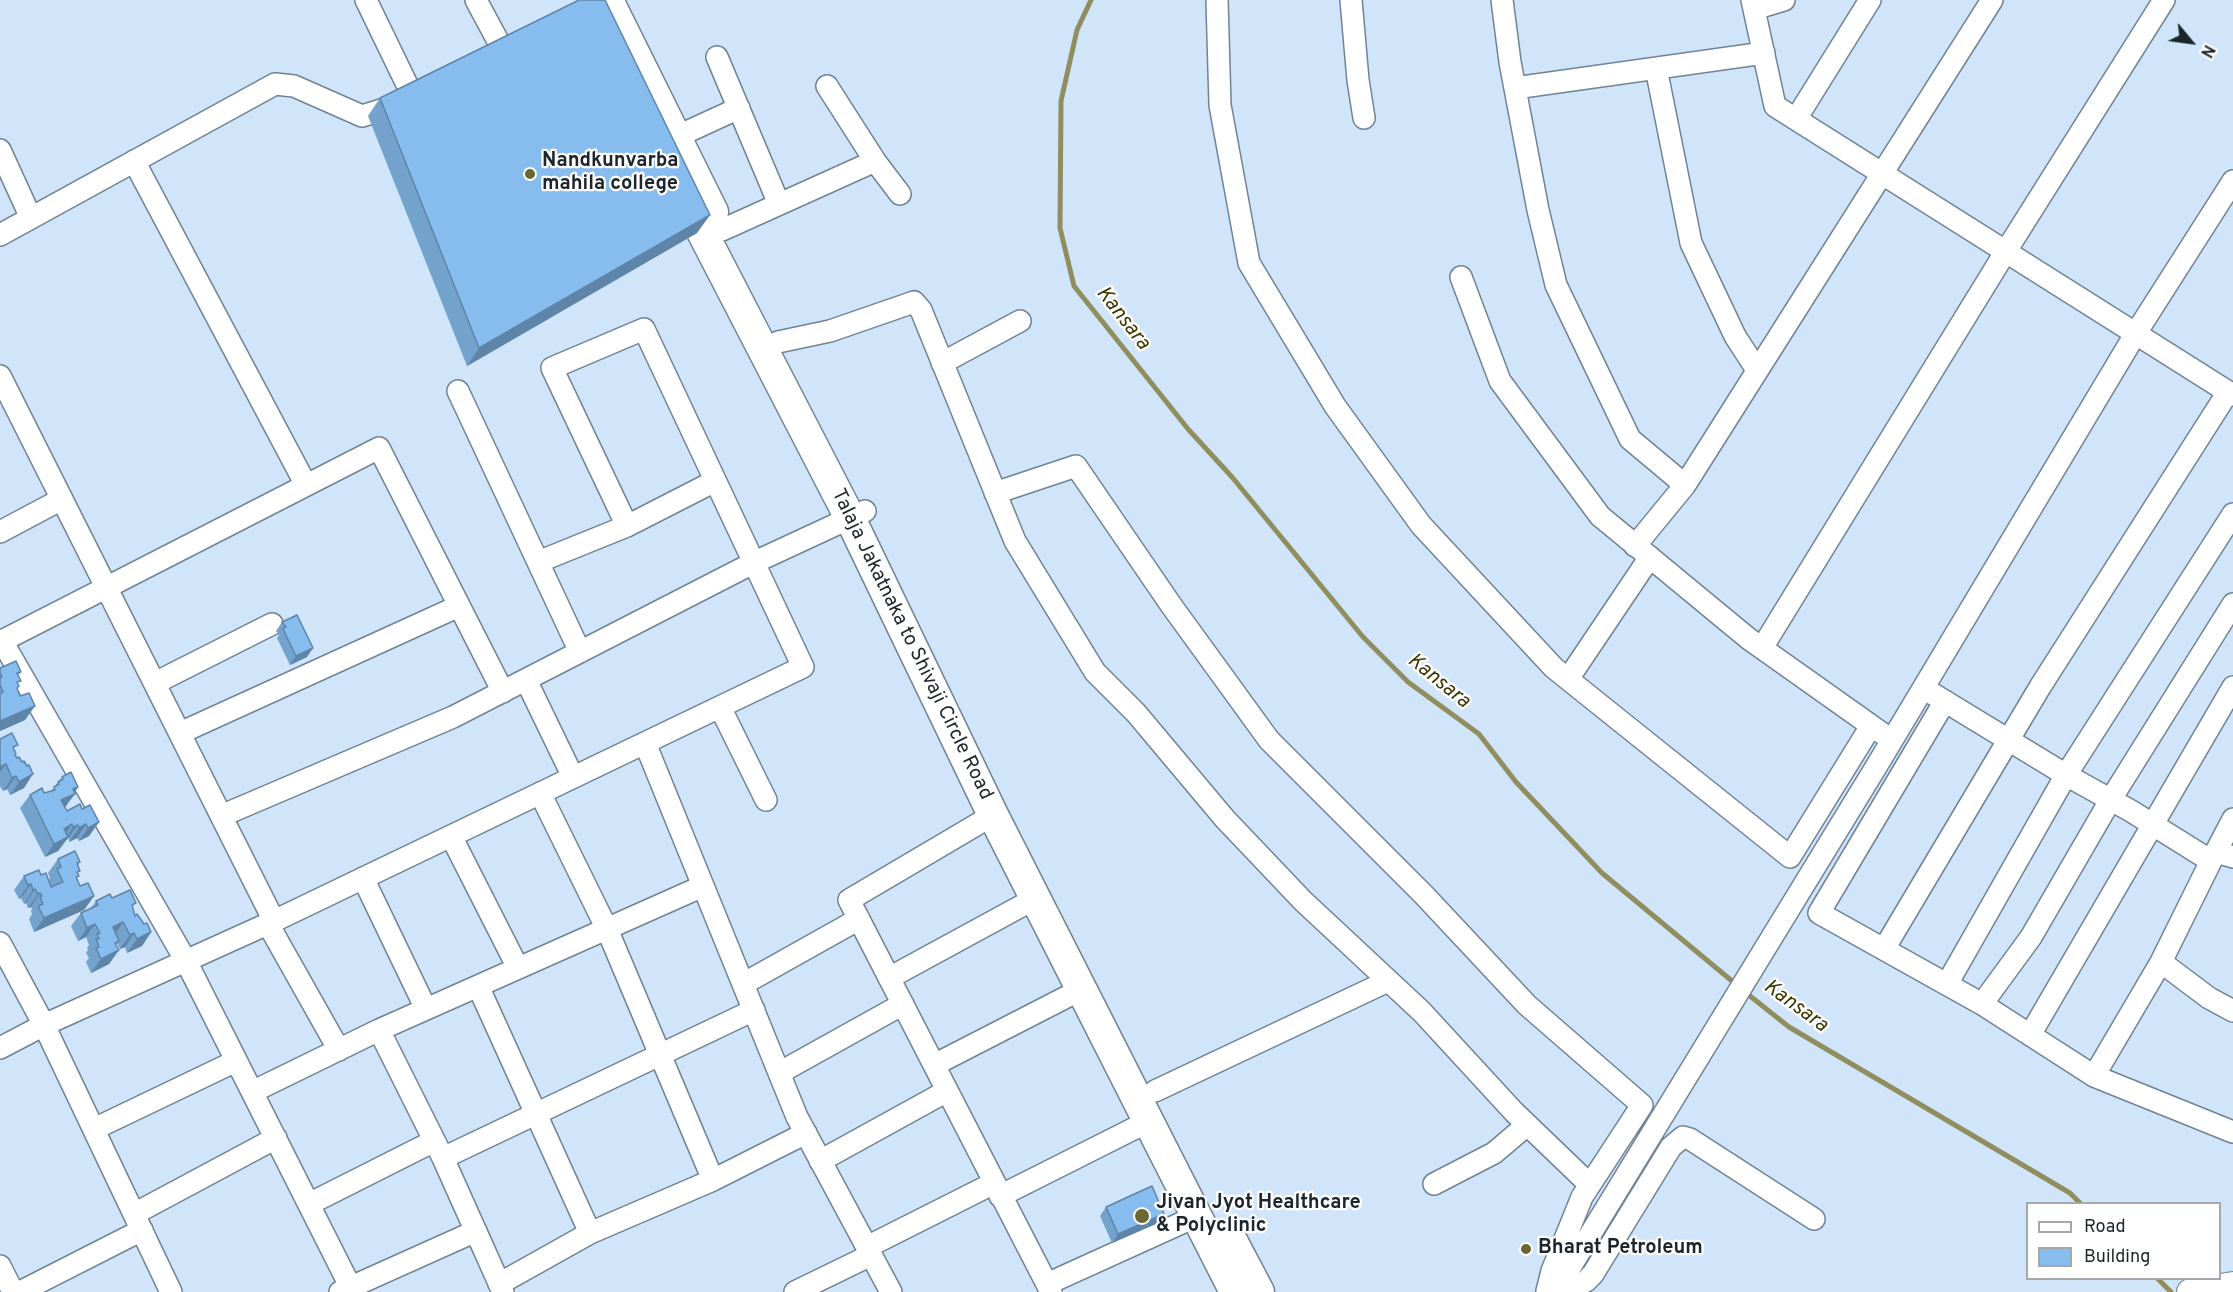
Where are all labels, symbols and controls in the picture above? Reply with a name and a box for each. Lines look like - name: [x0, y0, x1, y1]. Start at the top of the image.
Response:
- north arrow: [2161, 12, 2221, 72]
- text: N: [2195, 41, 2218, 61]
- place label: Nandkunvarba mahila college: [542, 150, 678, 197]
- marker: Nandkunvarba mahila college: [523, 167, 537, 181]
- water label: Kansara: [1089, 282, 1155, 356]
- street label: Talaja Jakatnaka to Shivaji Circle Road: [825, 486, 997, 804]
- water label: Kansara: [1401, 649, 1475, 715]
- water label: Kansara: [1758, 975, 1832, 1039]
- place label: Jivan Jyot Healthcare & Polyclinic: [1156, 1192, 1361, 1239]
- legend: [2026, 1202, 2221, 1280]
- marker: Jivan Jyot Healthcare & Polyclinic: [1133, 1207, 1151, 1225]
- text: Road: [2084, 1216, 2126, 1239]
- place label: Bharat Petroleum: [1538, 1237, 1703, 1261]
- marker: Bharat Petroleum: [1519, 1242, 1533, 1256]
- text: Building: [2084, 1246, 2150, 1269]

